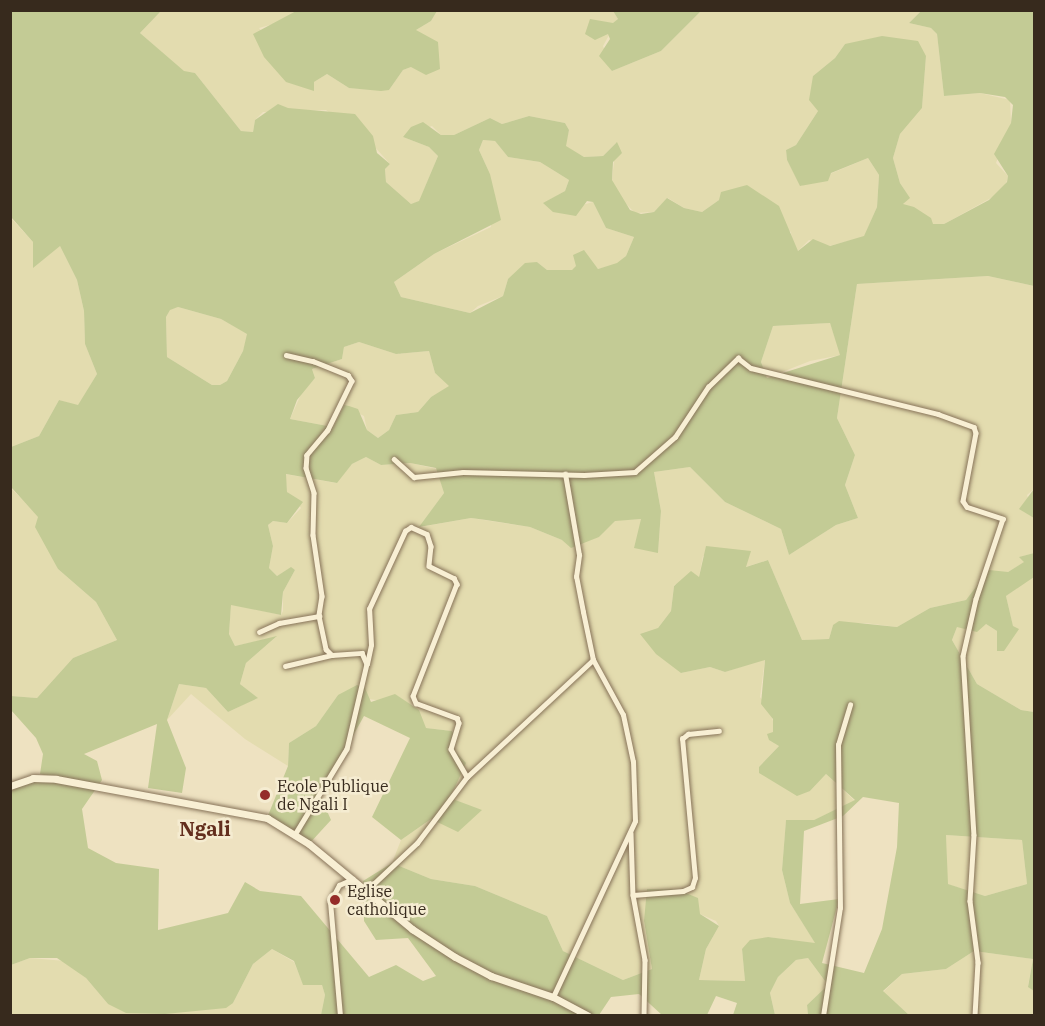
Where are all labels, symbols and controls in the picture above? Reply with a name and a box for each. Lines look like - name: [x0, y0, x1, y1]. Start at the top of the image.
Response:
- place label: Ecole Publique de Ngali I: [277, 776, 389, 814]
- marker: Ecole Publique de Ngali I: [258, 788, 272, 802]
- district label: Ngali: [179, 816, 231, 840]
- place label: Eglise catholique: [347, 881, 426, 919]
- marker: Eglise catholique: [328, 893, 342, 907]

